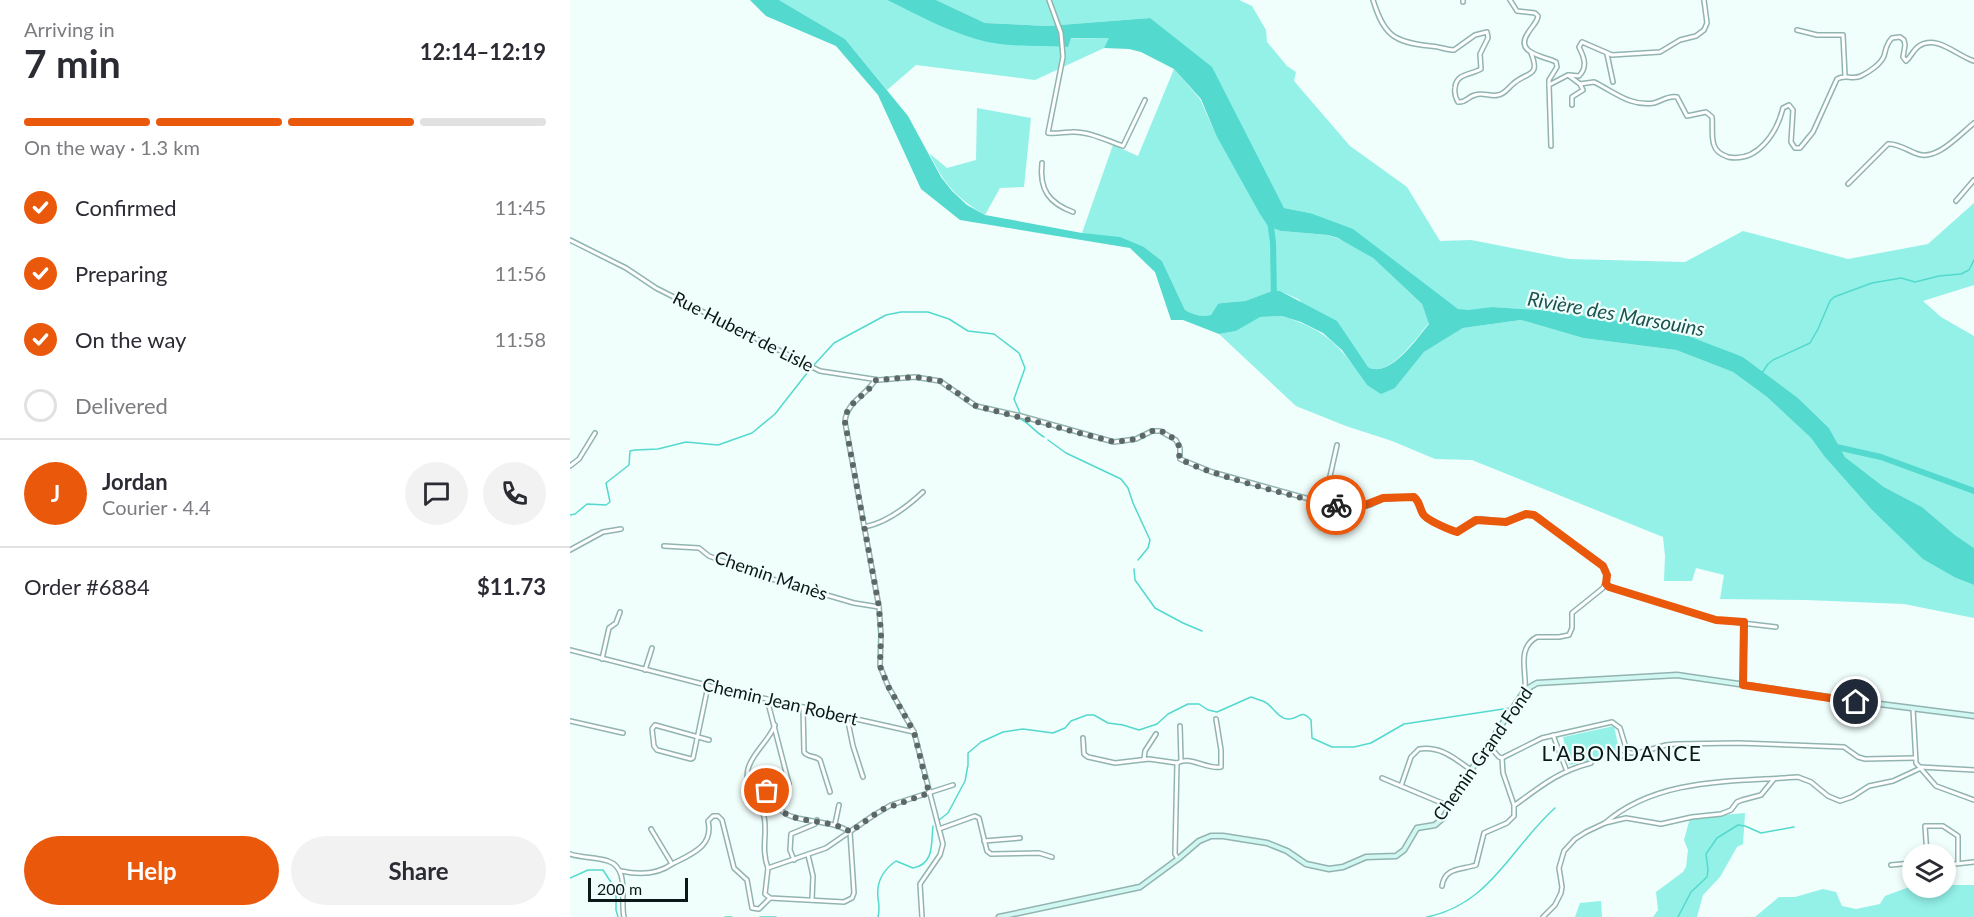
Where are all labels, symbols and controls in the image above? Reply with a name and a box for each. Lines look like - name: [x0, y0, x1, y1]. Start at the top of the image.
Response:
- text: Arriving in: [24, 17, 115, 41]
- text: 12:14–12:19: [420, 38, 546, 65]
- text: 7 min: [24, 40, 121, 86]
- text: On the way · 1.3 km: [24, 135, 200, 159]
- icon: check: [24, 191, 57, 224]
- text: Confirmed: [75, 194, 177, 221]
- text: 11:45: [495, 195, 546, 219]
- icon: check: [24, 257, 57, 290]
- text: Preparing: [75, 260, 167, 287]
- text: 11:56: [495, 261, 546, 285]
- street label: Rue Hubert de Lisle: [669, 286, 818, 376]
- water label: Rivière des Marsouins: [1526, 286, 1707, 340]
- icon: check: [24, 323, 57, 356]
- text: On the way: [75, 326, 186, 353]
- text: 11:58: [495, 327, 546, 351]
- text: Delivered: [75, 392, 168, 419]
- button: chat: [405, 462, 468, 525]
- button: phone: [483, 462, 546, 525]
- text: Jordan: [102, 468, 168, 495]
- courier: [1306, 475, 1366, 535]
- text: J: [51, 480, 60, 507]
- icon: bike: [1320, 489, 1353, 522]
- text: Courier · 4.4: [102, 495, 211, 519]
- street label: Chemin Manès: [712, 545, 831, 605]
- text: Order #6884: [24, 573, 150, 600]
- text: $11.73: [477, 573, 546, 600]
- street label: Chemin Jean Robert: [700, 672, 861, 730]
- pin: [1830, 676, 1881, 727]
- street label: Chemin Grand Fond: [1428, 682, 1537, 825]
- icon: home: [1839, 685, 1872, 718]
- district label: L'ABONDANCE: [1542, 740, 1702, 765]
- pin: [741, 765, 792, 816]
- icon: bag: [750, 774, 783, 807]
- button: Help: [24, 836, 279, 905]
- button: Share: [291, 836, 546, 905]
- map controls: [1902, 844, 1956, 898]
- button: layers: [1902, 844, 1956, 898]
- scale bar: [588, 875, 688, 902]
- text: 200 m: [597, 879, 642, 898]

